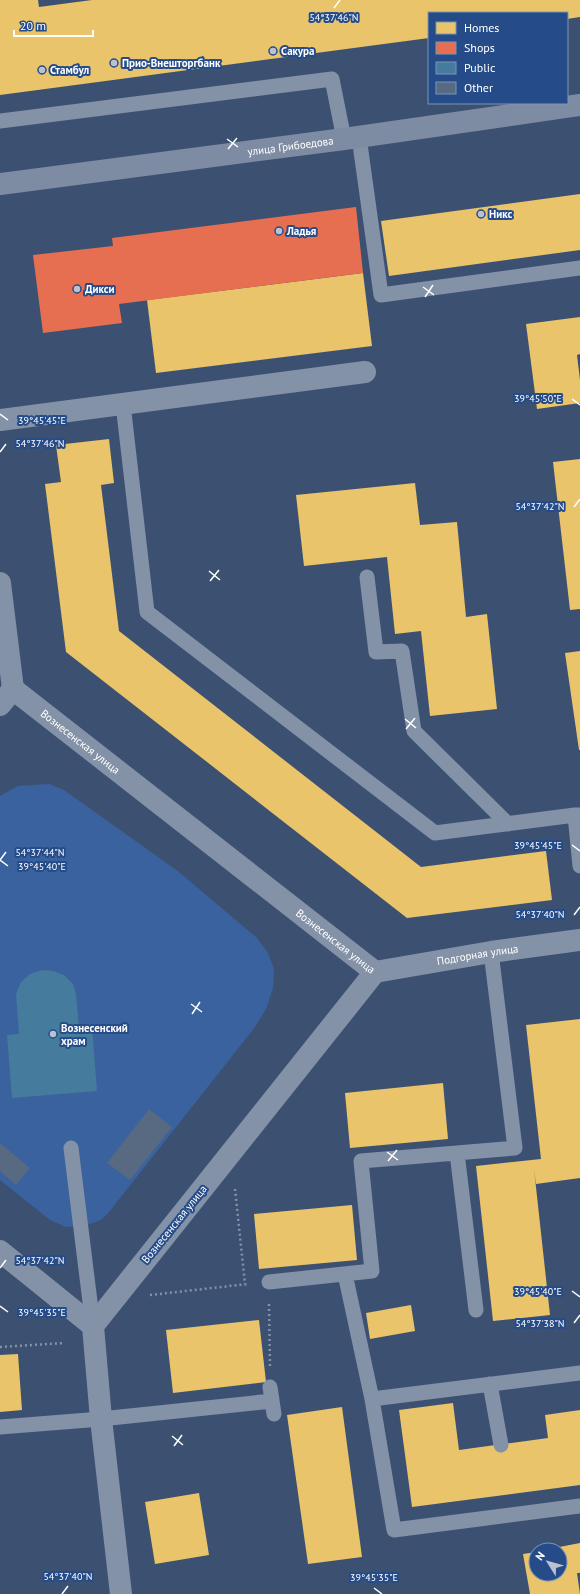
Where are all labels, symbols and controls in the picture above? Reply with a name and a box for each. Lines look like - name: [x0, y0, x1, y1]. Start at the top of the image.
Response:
- text: 54°37'46"N: [309, 11, 359, 24]
- scale bar: [14, 12, 93, 38]
- legend: [428, 12, 568, 104]
- text: 20 m: [20, 18, 46, 33]
- text: Homes: [464, 20, 499, 35]
- text: Shops: [464, 40, 495, 55]
- place label: Сакура: [281, 44, 315, 58]
- marker: Сакура: [268, 46, 278, 56]
- place label: Прио-Внешторгбанк: [122, 56, 221, 70]
- marker: Прио-Внешторгбанк: [109, 58, 119, 68]
- text: Public: [464, 60, 496, 75]
- place label: Стамбул: [50, 63, 90, 77]
- marker: Стамбул: [37, 65, 47, 75]
- text: Other: [464, 80, 493, 95]
- street label: улица Грибоедова: [247, 133, 334, 159]
- place label: Никс: [489, 207, 512, 221]
- marker: Никс: [476, 209, 486, 219]
- place label: Ладья: [286, 224, 316, 238]
- marker: Ладья: [274, 226, 284, 236]
- place label: Дикси: [85, 282, 115, 296]
- marker: Дикси: [72, 284, 82, 294]
- text: 39°45'50"E: [514, 392, 562, 405]
- text: 39°45'45"E: [18, 414, 66, 427]
- text: 54°37'46"N: [15, 437, 65, 450]
- text: 54°37'42"N: [515, 500, 565, 513]
- street label: Вознесенская улица: [38, 706, 123, 777]
- text: 39°45'45"E: [514, 839, 562, 852]
- text: 54°37'44"N: [15, 846, 65, 859]
- text: 39°45'40"E: [18, 860, 66, 873]
- street label: Вознесенская улица: [293, 906, 378, 976]
- text: 54°37'40"N: [515, 908, 565, 921]
- street label: Подгорная улица: [436, 941, 519, 968]
- place label: Вознесенский храм: [61, 1021, 128, 1048]
- marker: Вознесенский храм: [48, 1029, 58, 1039]
- street label: Вознесенская улица: [138, 1182, 210, 1266]
- text: 54°37'42"N: [15, 1254, 65, 1267]
- text: 39°45'40"E: [514, 1285, 562, 1298]
- text: 39°45'35"E: [18, 1306, 66, 1319]
- text: 54°37'38"N: [515, 1317, 565, 1330]
- north arrow: [528, 1542, 568, 1582]
- text: N: [532, 1549, 548, 1563]
- text: 54°37'40"N: [43, 1570, 93, 1583]
- text: 39°45'35"E: [350, 1571, 398, 1584]

